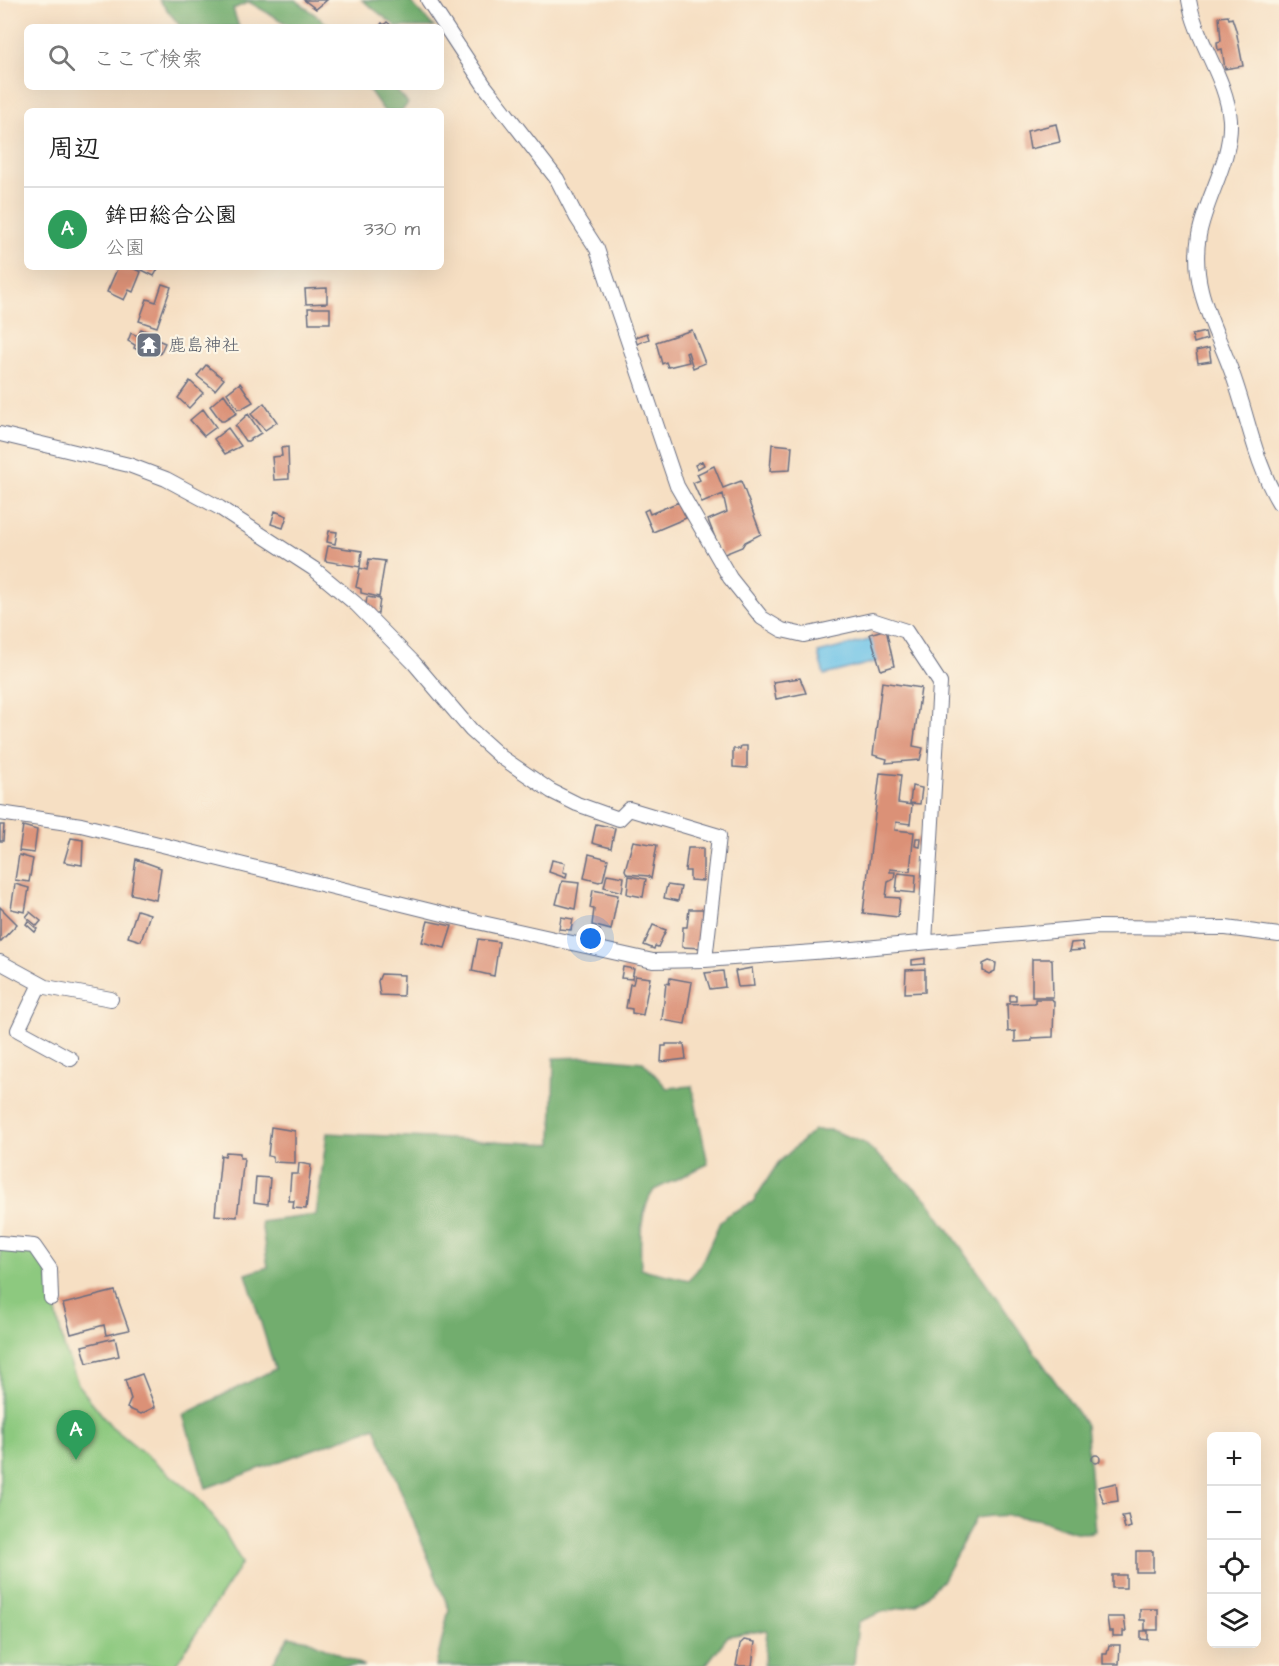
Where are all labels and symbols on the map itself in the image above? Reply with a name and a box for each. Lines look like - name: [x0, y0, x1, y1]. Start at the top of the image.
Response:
- temple icon: 鹿島神社: [134, 330, 164, 360]
- place label: 鹿島神社: [168, 333, 240, 358]
- your location: [576, 924, 605, 953]
- pin: A: [56, 1410, 96, 1460]

